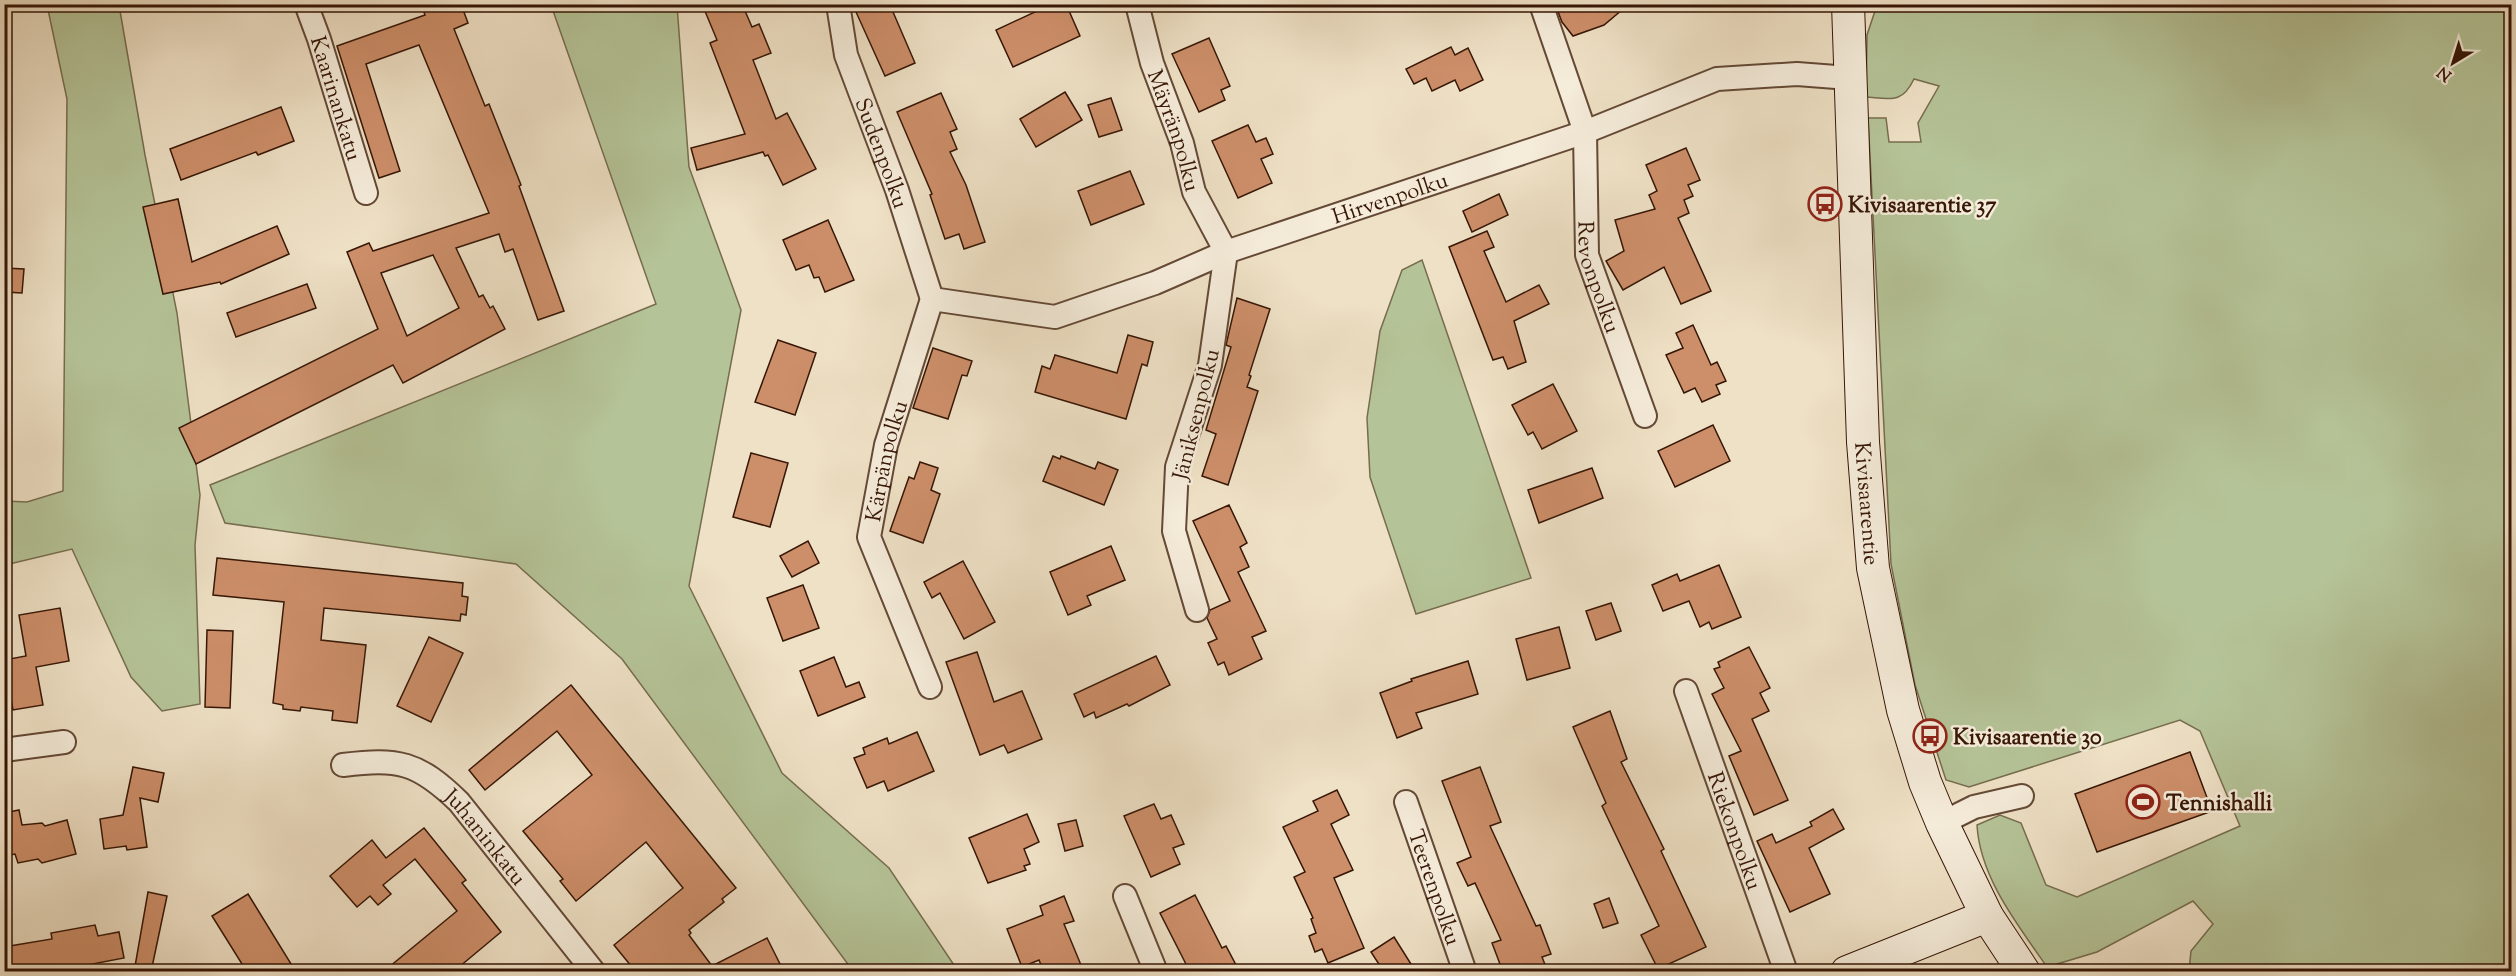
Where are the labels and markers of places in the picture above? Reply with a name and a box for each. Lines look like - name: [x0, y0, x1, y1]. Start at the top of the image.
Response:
- bus stop icon: Kivisaarentie 37: [1807, 186, 1843, 222]
- place label: Kivisaarentie 37: [1848, 191, 1997, 223]
- bus stop icon: Kivisaarentie 30: [1912, 718, 1948, 754]
- place label: Kivisaarentie 30: [1953, 723, 2102, 755]
- sports icon: Tennishalli: [2125, 784, 2161, 820]
- place label: Tennishalli: [2166, 789, 2273, 821]

